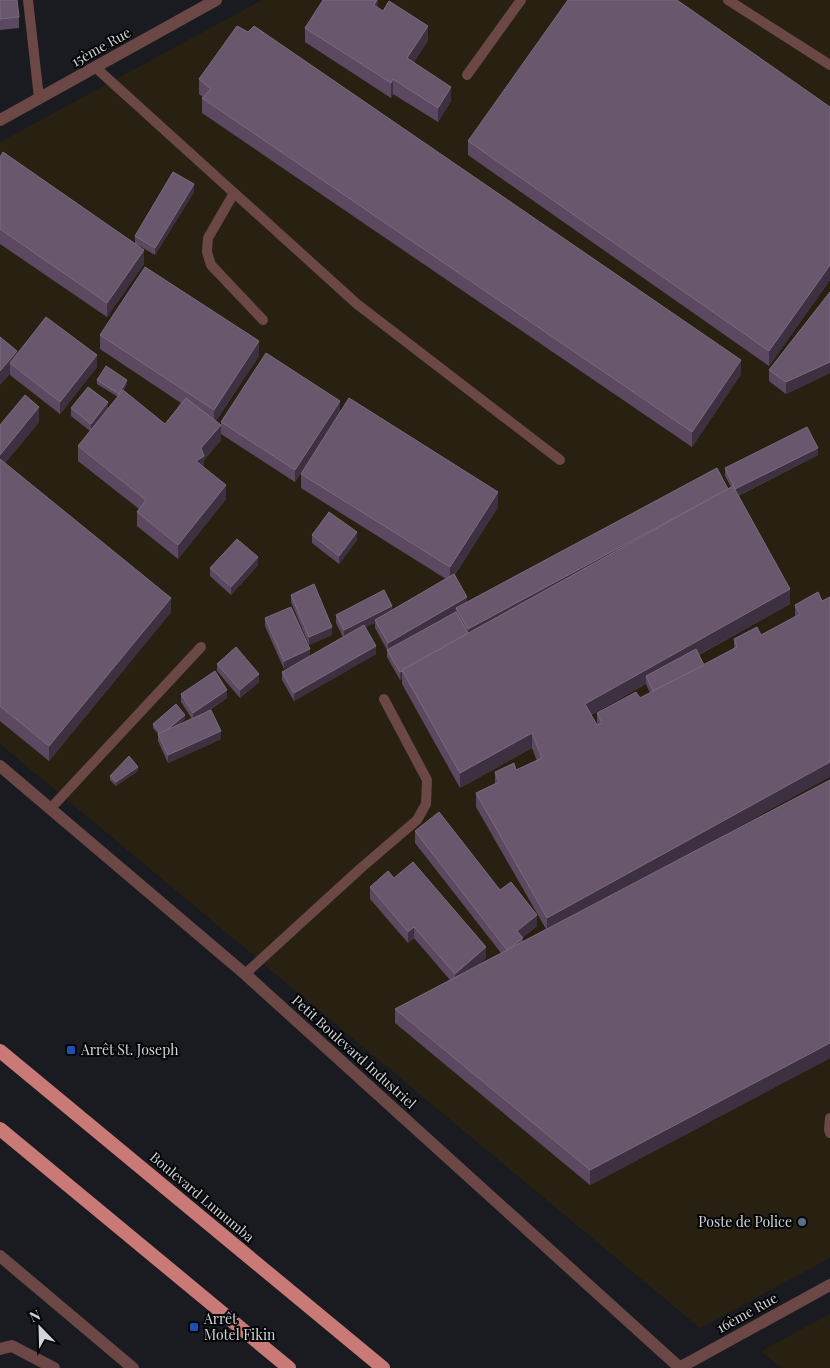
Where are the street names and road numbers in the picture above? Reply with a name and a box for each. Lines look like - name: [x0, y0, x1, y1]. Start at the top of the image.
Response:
- street label: 15ème Rue: [68, 22, 134, 71]
- street label: Petit Boulevard Industriel: [288, 991, 421, 1113]
- street label: Boulevard Lumumba: [146, 1147, 259, 1246]
- street label: 16ème Rue: [713, 1288, 781, 1337]

